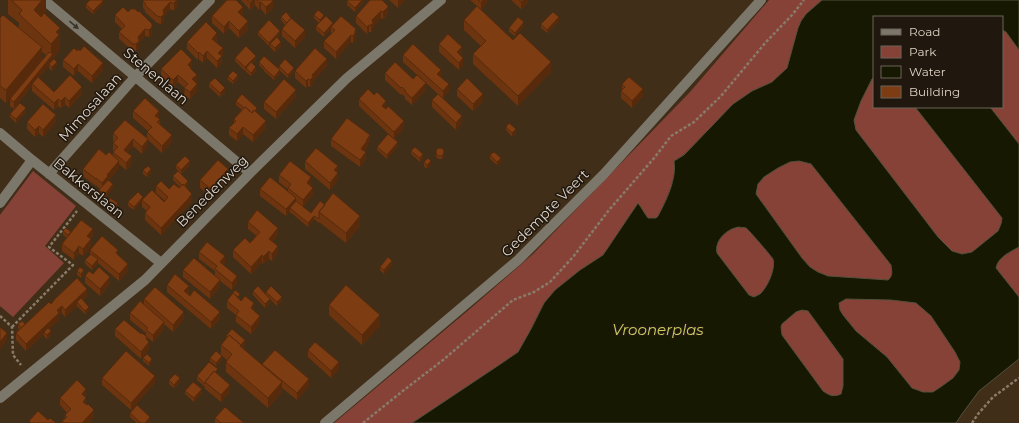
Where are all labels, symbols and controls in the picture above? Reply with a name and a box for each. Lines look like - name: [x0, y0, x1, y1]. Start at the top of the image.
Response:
- legend: [873, 16, 1003, 108]
- one-way arrow: [68, 21, 79, 30]
- text: Road: [909, 24, 940, 39]
- street label: Stenenlaan: [120, 44, 192, 108]
- text: Park: [909, 44, 937, 59]
- text: Water: [909, 64, 946, 79]
- street label: Mimosalaan: [55, 69, 125, 145]
- text: Building: [909, 84, 960, 99]
- street label: Benedenweg: [172, 151, 252, 231]
- street label: Bakkerslaan: [50, 154, 128, 222]
- street label: Gedempte Veert: [497, 165, 593, 261]
- water label: Vroonerplas: [612, 320, 704, 339]

